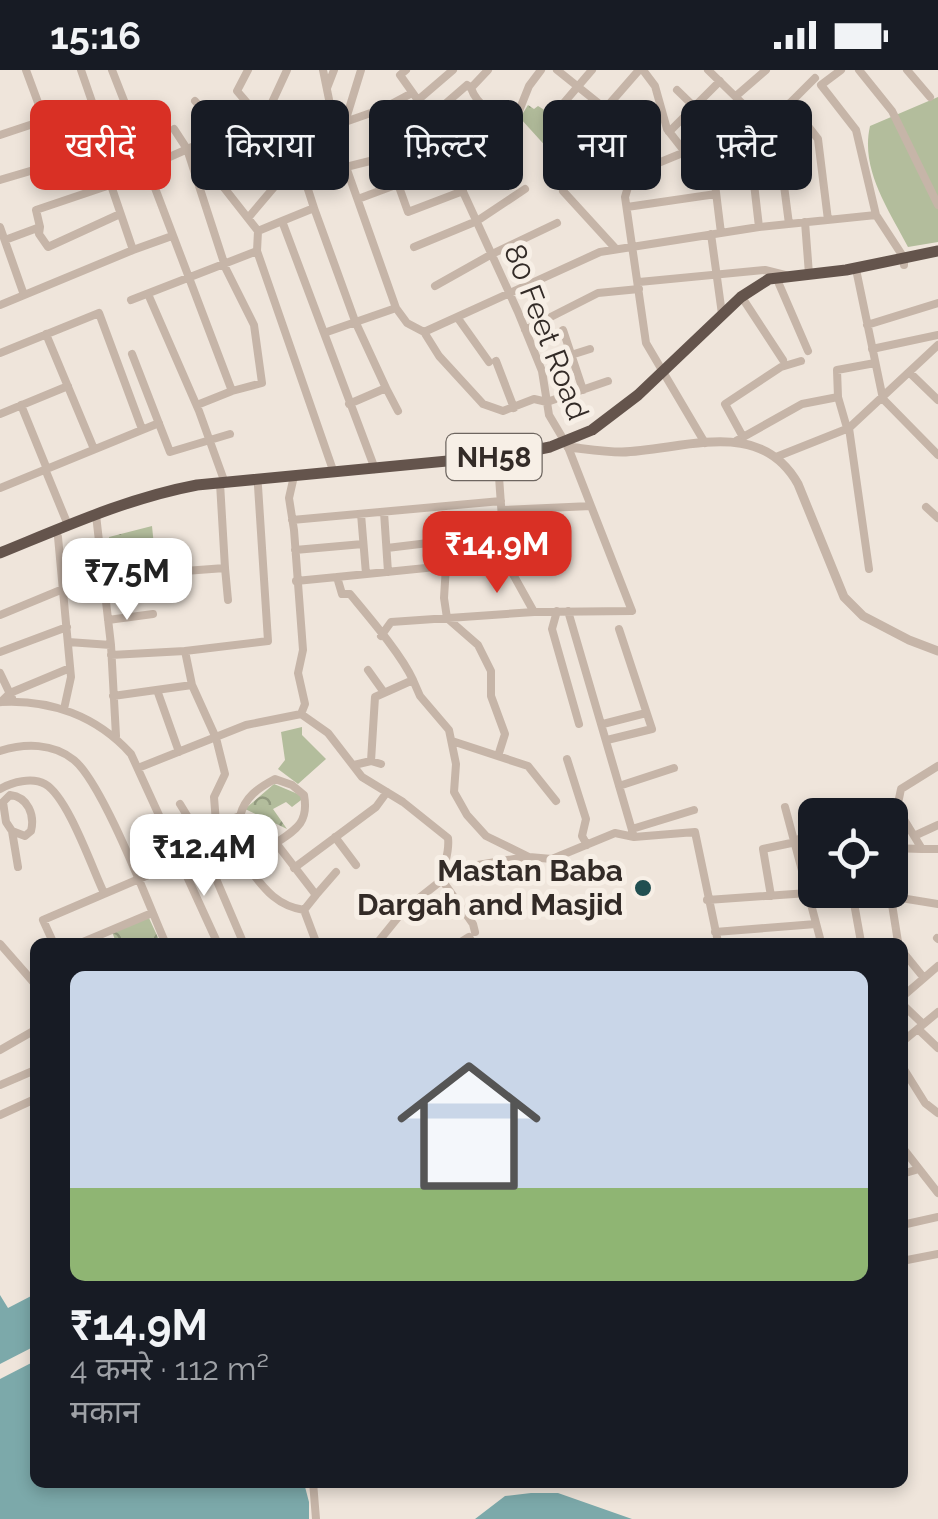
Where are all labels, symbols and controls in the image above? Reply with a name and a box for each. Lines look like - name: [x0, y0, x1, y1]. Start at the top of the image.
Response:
- text: 15:16: [50, 13, 141, 58]
- chip: खरीदें: [30, 100, 171, 190]
- chip: किराया: [191, 100, 349, 190]
- chip: फ़िल्टर: [369, 100, 523, 190]
- chip: नया: [543, 100, 661, 190]
- chip: फ़्लैट: [681, 100, 812, 190]
- street label: 80 Feet Road: [497, 239, 596, 425]
- road number: NH58: [446, 434, 542, 480]
- pin: ₹14.9M: [416, 511, 578, 596]
- text: ₹14.9M: [445, 525, 549, 562]
- pin: ₹7.5M: [57, 538, 197, 623]
- text: ₹7.5M: [84, 552, 170, 589]
- map controls: [798, 798, 908, 908]
- button: locate: [798, 798, 908, 908]
- pin: ₹12.4M: [123, 814, 285, 899]
- text: ₹12.4M: [152, 828, 256, 865]
- place label: Mastan Baba Dargah and Masjid: [357, 853, 623, 922]
- marker: Mastan Baba Dargah and Masjid: [632, 877, 654, 899]
- icon: home: [379, 1036, 559, 1216]
- text: ₹14.9M: [70, 1301, 208, 1350]
- text: 4 कमरे · 112 m²: [70, 1350, 269, 1387]
- text: मकान: [70, 1393, 140, 1430]

